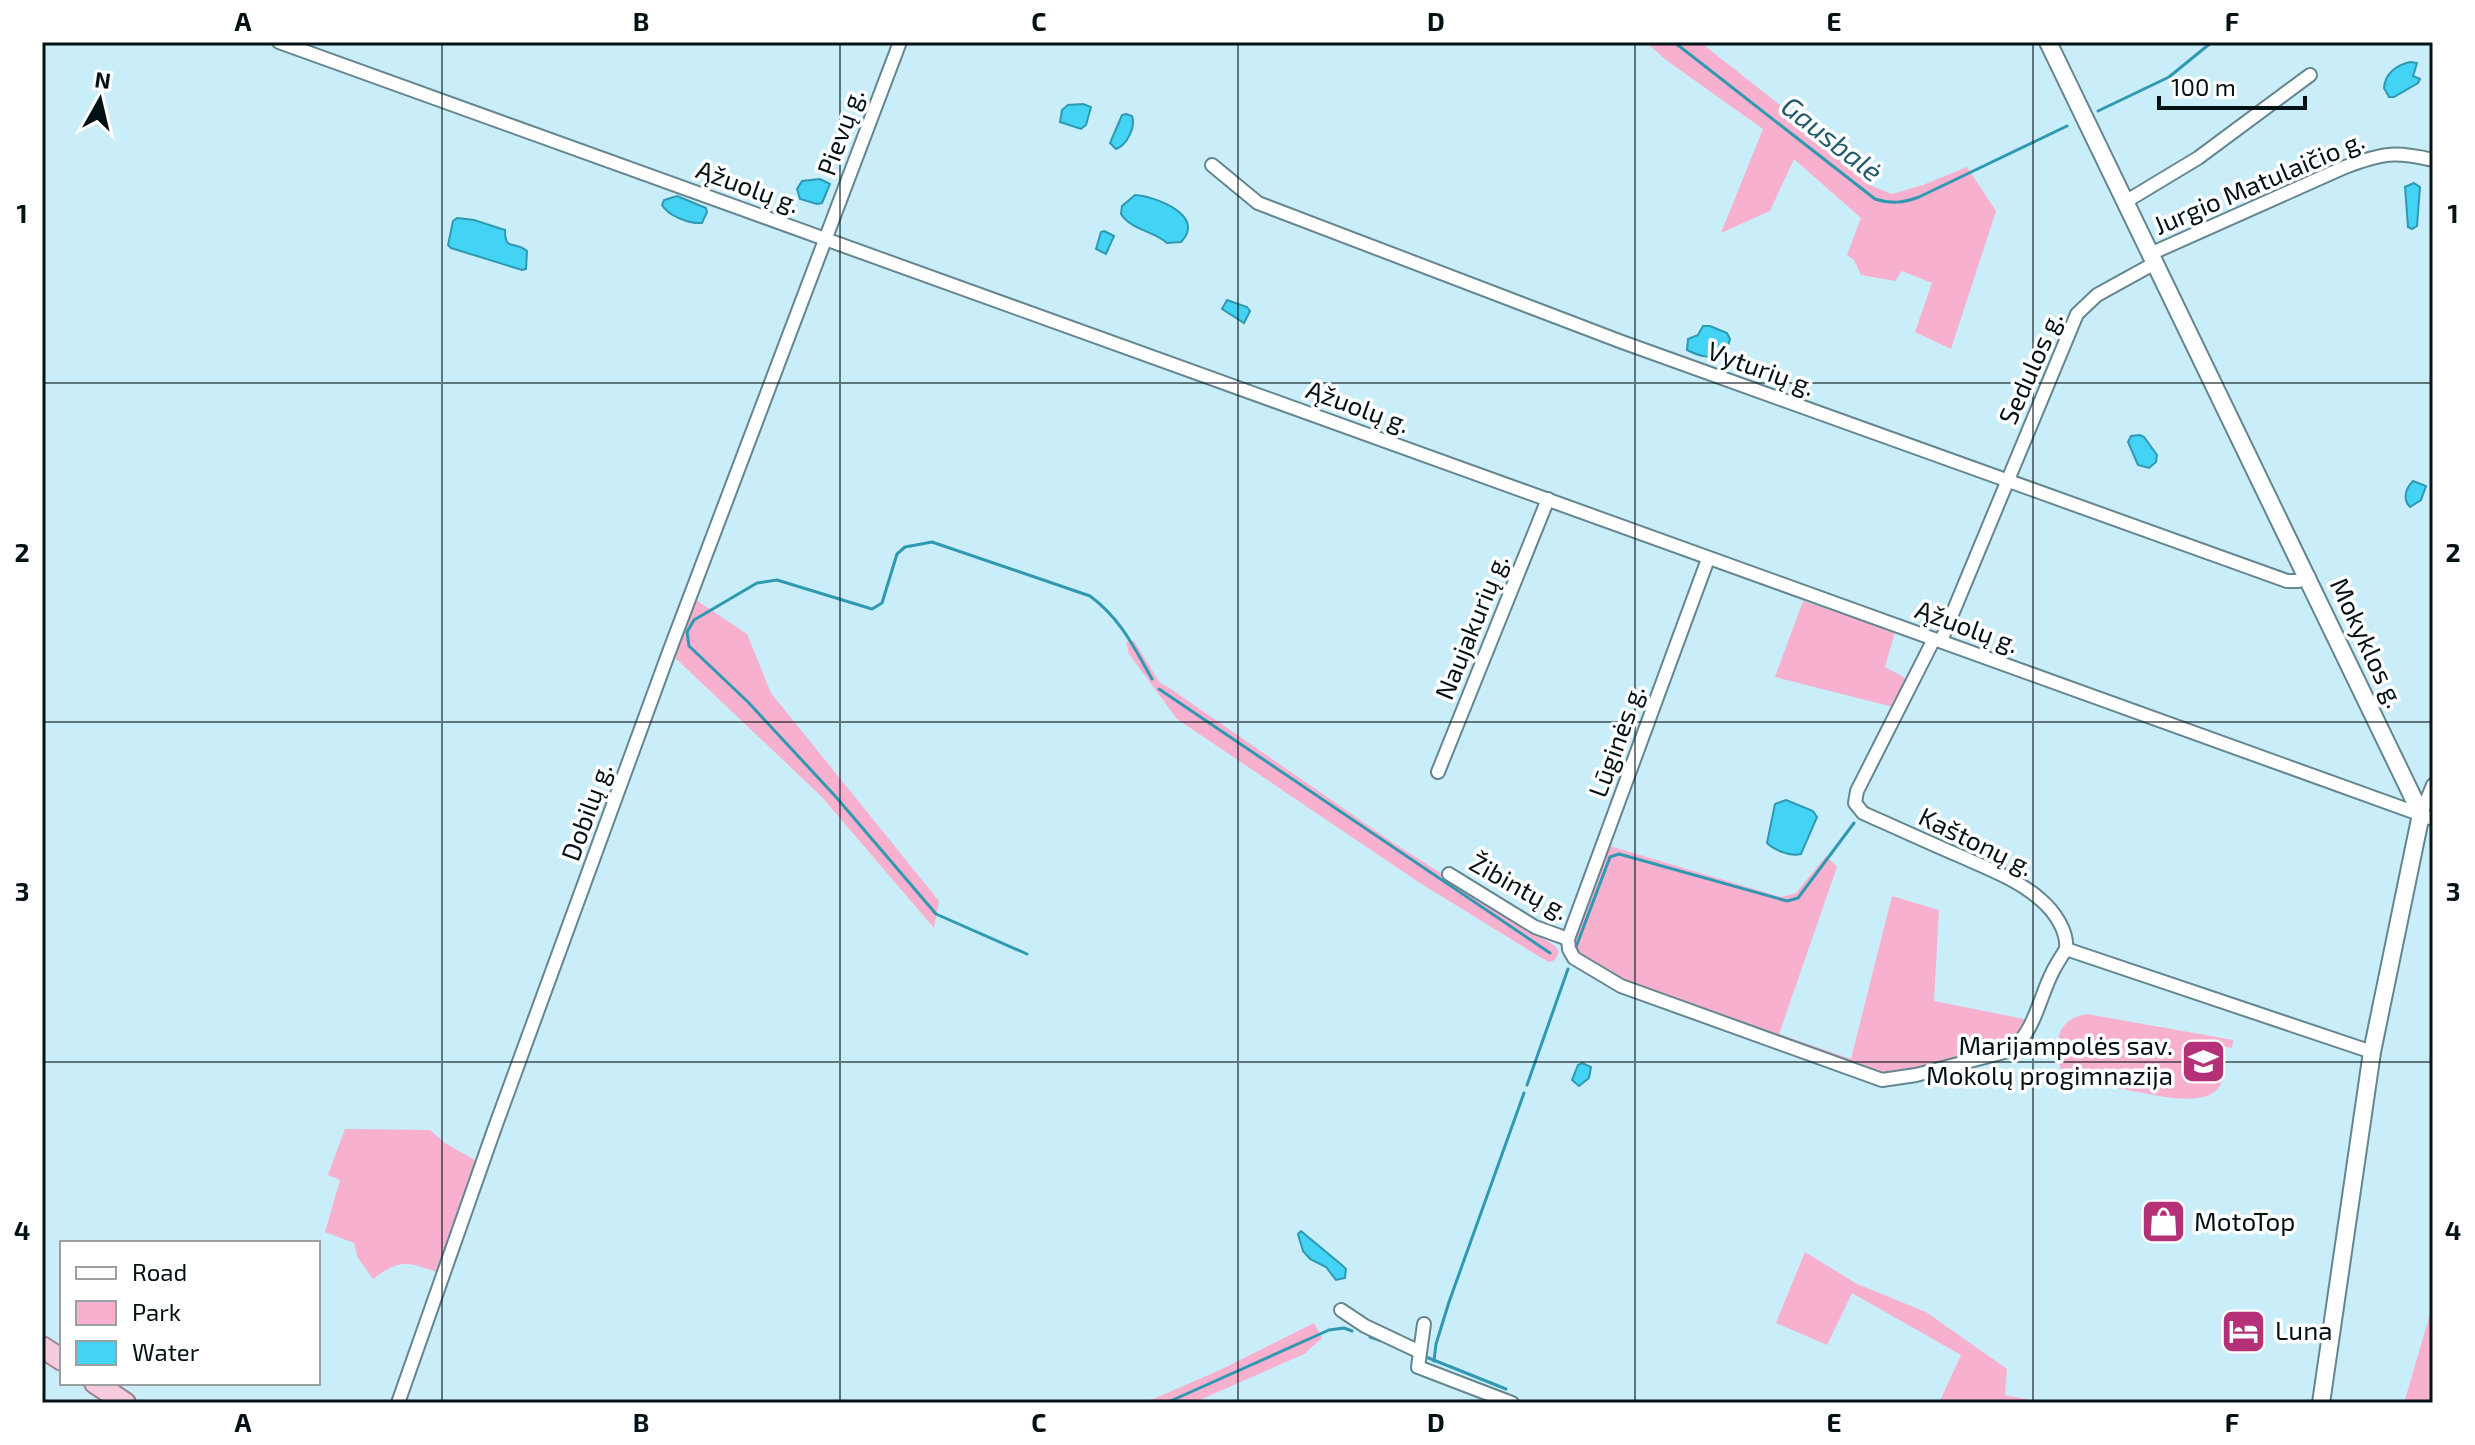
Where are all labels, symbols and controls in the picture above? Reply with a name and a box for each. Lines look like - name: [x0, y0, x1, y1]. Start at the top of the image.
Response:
- text: A: [235, 5, 252, 36]
- text: B: [633, 5, 649, 36]
- text: C: [1031, 5, 1047, 36]
- text: D: [1427, 5, 1445, 36]
- text: E: [1826, 5, 1842, 36]
- text: F: [2225, 5, 2239, 36]
- north arrow: [60, 60, 140, 140]
- scale bar: [2159, 60, 2305, 110]
- text: N: [93, 65, 113, 93]
- text: 100 m: [2171, 72, 2236, 101]
- street label: Pievų g.: [810, 84, 870, 179]
- water label: Gausbalė: [1775, 88, 1890, 188]
- street label: Jurgio Matulaičio g.: [2148, 123, 2368, 240]
- street label: Ąžuolų g.: [693, 153, 804, 219]
- text: 1: [16, 197, 28, 228]
- text: 1: [2447, 197, 2459, 228]
- street label: Sedulos g.: [1991, 306, 2068, 429]
- street label: Vyturių g.: [1703, 334, 1820, 401]
- street label: Ąžuolų g.: [1303, 373, 1414, 439]
- text: 2: [14, 536, 30, 567]
- text: 2: [2445, 536, 2461, 567]
- street label: Naujakurių g.: [1427, 549, 1514, 704]
- street label: Mokyklos g.: [2325, 572, 2412, 712]
- street label: Ąžuolų g.: [1912, 593, 2023, 659]
- street label: Lūginės g.: [1581, 680, 1650, 801]
- street label: Dobilų g.: [554, 758, 618, 865]
- street label: Kaštonų g.: [1914, 800, 2039, 882]
- street label: Žibintų g.: [1465, 846, 1575, 926]
- text: 3: [15, 875, 29, 906]
- text: 3: [2446, 875, 2460, 906]
- place label: Marijampolės sav. Mokolų progimnazija: [1926, 1029, 2173, 1090]
- school or university icon: Marijampolės sav. Mokolų progimnazija: [2180, 1037, 2228, 1085]
- shop icon: MotoTop: [2139, 1198, 2187, 1246]
- place label: MotoTop: [2194, 1205, 2295, 1236]
- text: 4: [14, 1214, 30, 1245]
- text: 4: [2445, 1214, 2461, 1245]
- legend: [60, 1241, 320, 1385]
- text: Road: [132, 1257, 187, 1286]
- text: Park: [132, 1297, 181, 1326]
- hotel icon: Luna: [2220, 1307, 2268, 1355]
- place label: Luna: [2275, 1314, 2333, 1345]
- text: Water: [132, 1337, 200, 1366]
- text: A: [235, 1406, 252, 1437]
- text: B: [633, 1406, 649, 1437]
- text: C: [1031, 1406, 1047, 1437]
- text: D: [1427, 1406, 1445, 1437]
- text: E: [1826, 1406, 1842, 1437]
- text: F: [2225, 1406, 2239, 1437]

